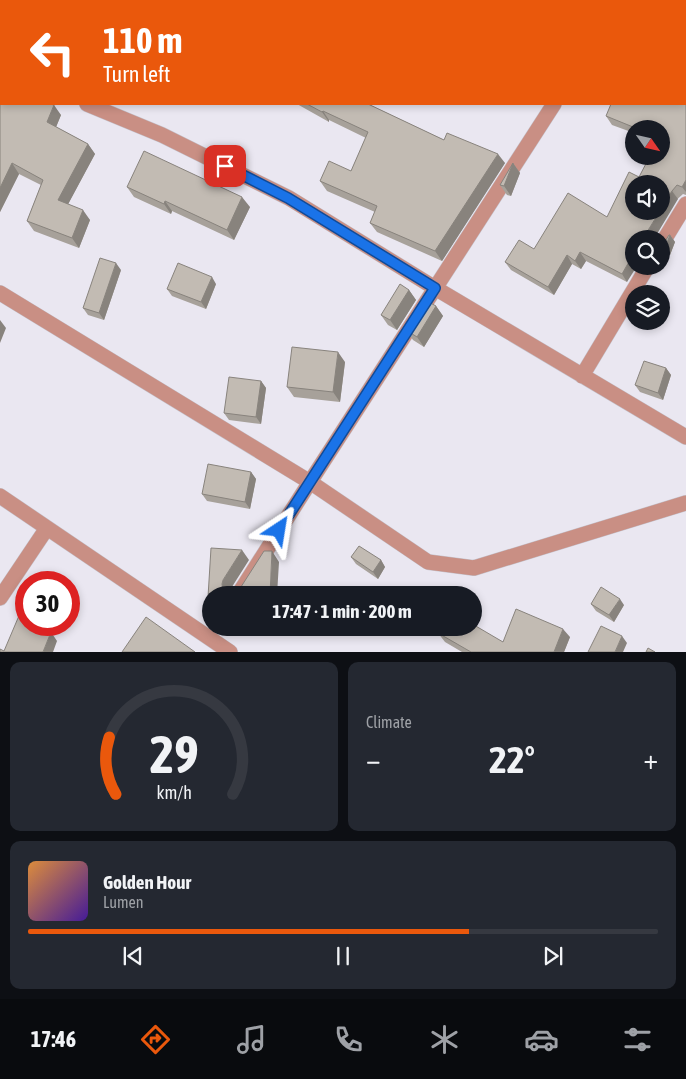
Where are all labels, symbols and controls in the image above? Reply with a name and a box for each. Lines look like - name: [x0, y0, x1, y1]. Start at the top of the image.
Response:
- icon: left: [20, 20, 85, 85]
- text: 110 m: [103, 20, 182, 60]
- text: Turn left: [103, 61, 170, 87]
- north arrow: [625, 120, 670, 165]
- map controls: [625, 120, 670, 330]
- pin: [204, 145, 246, 187]
- icon: arrive: [211, 152, 239, 180]
- button: sound: [625, 175, 670, 220]
- button: search: [625, 230, 670, 275]
- button: layers: [625, 285, 670, 330]
- position arrow: [252, 503, 304, 555]
- speed limit sign: 30: [15, 571, 80, 636]
- text: 17:47 · 1 min · 200 m: [272, 600, 412, 622]
- text: Climate: [366, 713, 412, 731]
- text: 29: [150, 724, 198, 784]
- text: 22°: [489, 738, 535, 781]
- text: −: [366, 743, 381, 775]
- text: +: [643, 743, 658, 775]
- text: km/h: [156, 782, 192, 803]
- text: Golden Hour: [103, 871, 191, 893]
- text: Lumen: [103, 893, 143, 911]
- icon: previous: [119, 942, 147, 970]
- icon: pause: [329, 942, 357, 970]
- icon: next: [539, 942, 567, 970]
- icon: directions: [138, 1022, 173, 1057]
- icon: music: [234, 1022, 269, 1057]
- icon: phone: [331, 1022, 366, 1057]
- icon: climate: [427, 1022, 462, 1057]
- icon: car: [524, 1022, 559, 1057]
- icon: filters: [620, 1022, 655, 1057]
- text: 17:46: [31, 1026, 76, 1052]

